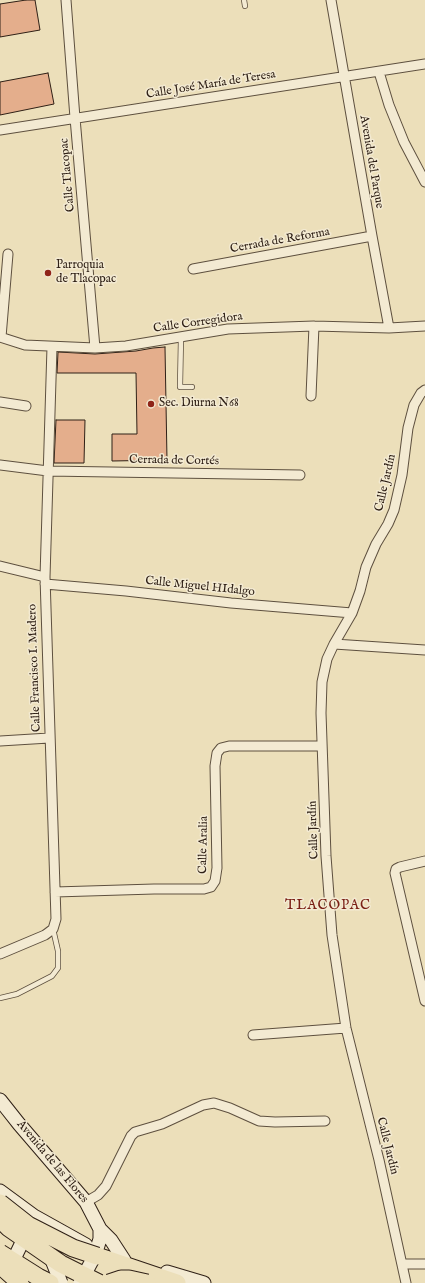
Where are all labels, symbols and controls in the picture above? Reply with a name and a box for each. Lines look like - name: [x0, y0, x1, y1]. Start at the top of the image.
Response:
- street label: Calle José María de Teresa: [145, 68, 277, 102]
- street label: Avenida del Parque: [356, 114, 386, 210]
- street label: Calle Tlacopac: [58, 137, 78, 213]
- street label: Cerrada de Reforma: [229, 225, 331, 257]
- place label: Parroquia de Tlacopac: [56, 259, 116, 287]
- marker: Parroquia de Tlacopac: [43, 268, 53, 278]
- street label: Calle Corregidora: [153, 310, 243, 336]
- place label: Sec. Diurna N68: [159, 397, 239, 411]
- marker: Sec. Diurna N68: [146, 399, 156, 409]
- street label: Cerrada de Cortés: [129, 453, 219, 469]
- street label: Calle Jardín: [372, 453, 400, 513]
- street label: Calle Miguel HIdalgo: [144, 574, 256, 600]
- street label: Calle Francisco I. Madero: [26, 604, 44, 732]
- street label: Calle Jardín: [306, 800, 322, 860]
- street label: Calle Aralia: [196, 816, 212, 874]
- district label: TLACOPAC: [285, 898, 371, 914]
- street label: Calle Jardín: [373, 1116, 401, 1176]
- street label: Avenida de las Flores: [13, 1118, 91, 1206]

